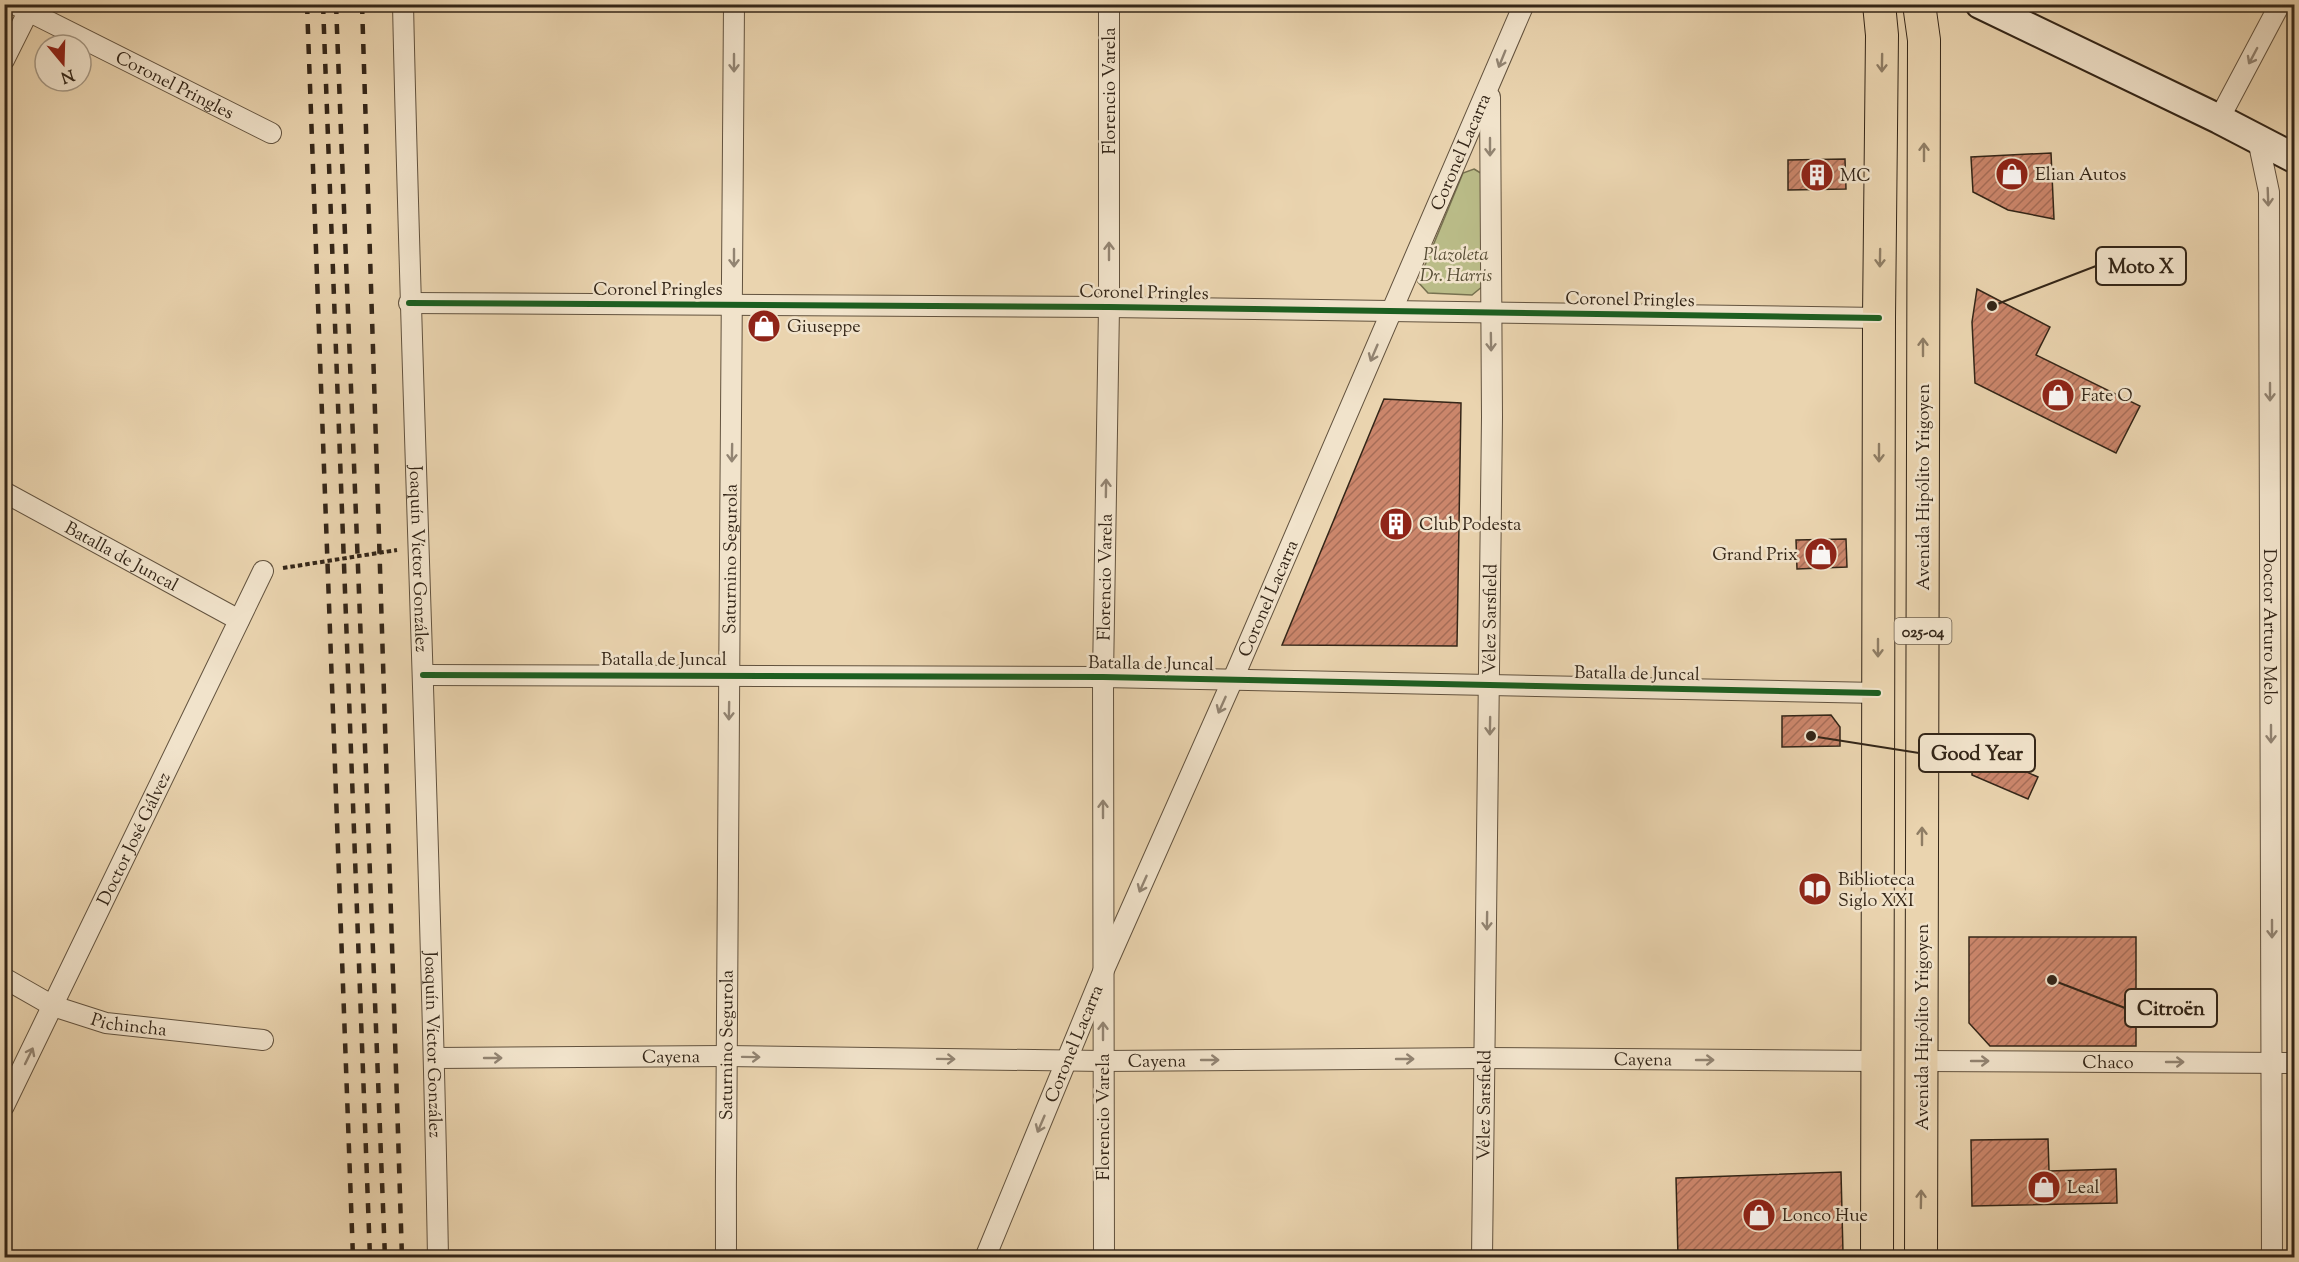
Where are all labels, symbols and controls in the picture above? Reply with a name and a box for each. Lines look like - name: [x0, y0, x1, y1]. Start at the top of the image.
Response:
- street label: Florencio Varela: [1098, 28, 1124, 154]
- north arrow: [33, 33, 93, 93]
- street label: Coronel Pringles: [110, 46, 238, 127]
- one-way arrow: [2247, 47, 2259, 64]
- one-way arrow: [1496, 49, 1507, 67]
- one-way arrow: [728, 52, 740, 72]
- one-way arrow: [1876, 52, 1887, 72]
- text: N: [57, 62, 77, 88]
- street label: Coronel Lacarra: [1425, 90, 1499, 215]
- one-way arrow: [1484, 136, 1496, 156]
- one-way arrow: [1918, 143, 1930, 163]
- shop icon: Elian Autos: [1994, 156, 2030, 192]
- building icon: MC: [1799, 157, 1835, 193]
- place label: Elian Autos: [2035, 163, 2126, 189]
- place label: MC: [1840, 164, 1871, 190]
- one-way arrow: [2263, 187, 2274, 207]
- one-way arrow: [1103, 241, 1115, 261]
- park label: Plazoleta Dr. Harris: [1420, 243, 1492, 290]
- one-way arrow: [728, 247, 740, 267]
- one-way arrow: [1874, 247, 1885, 267]
- callout: Moto X: [2096, 247, 2186, 285]
- text: Moto X: [2108, 254, 2174, 283]
- street label: Coronel Pringles: [593, 278, 723, 304]
- street label: Coronel Pringles: [1079, 280, 1209, 308]
- street label: Coronel Pringles: [1565, 287, 1695, 315]
- shop icon: Giuseppe: [746, 308, 782, 344]
- place label: Giuseppe: [787, 315, 861, 341]
- one-way arrow: [1485, 331, 1497, 351]
- one-way arrow: [1917, 338, 1929, 358]
- one-way arrow: [1368, 343, 1379, 362]
- shop icon: Fate O: [2040, 377, 2076, 413]
- one-way arrow: [2264, 382, 2276, 402]
- street label: Avenida Hipólito Yrigoyen: [1912, 383, 1938, 590]
- place label: Fate O: [2081, 384, 2133, 410]
- one-way arrow: [726, 442, 738, 462]
- one-way arrow: [1873, 442, 1884, 462]
- street label: Joaquín Víctor González: [401, 464, 433, 653]
- one-way arrow: [1100, 478, 1112, 498]
- street label: Saturnino Segurola: [718, 484, 746, 634]
- building icon: Club Podesta: [1378, 506, 1414, 542]
- street label: Florencio Varela: [1093, 513, 1121, 641]
- place label: Club Podesta: [1419, 513, 1521, 539]
- street label: Batalla de Juncal: [59, 516, 182, 599]
- street label: Coronel Lacarra: [1233, 536, 1306, 661]
- shop icon: Grand Prix: [1803, 536, 1839, 572]
- place label: Grand Prix: [1712, 543, 1798, 569]
- street label: Doctor Arturo Melo: [2255, 549, 2281, 705]
- street label: Vélez Sarsfield: [1478, 564, 1505, 675]
- road number: 025-04: [1894, 618, 1952, 644]
- one-way arrow: [1872, 637, 1884, 657]
- street label: Batalla de Juncal: [601, 648, 727, 674]
- street label: Batalla de Juncal: [1088, 651, 1214, 679]
- street label: Batalla de Juncal: [1574, 661, 1700, 689]
- one-way arrow: [1215, 696, 1227, 714]
- one-way arrow: [724, 700, 735, 720]
- one-way arrow: [1484, 715, 1495, 735]
- one-way arrow: [2265, 724, 2277, 744]
- callout: Good Year: [1919, 734, 2035, 772]
- text: Good Year: [1931, 741, 2023, 770]
- street label: Doctor José Gálvez: [92, 768, 179, 911]
- one-way arrow: [1097, 799, 1109, 819]
- one-way arrow: [1916, 827, 1928, 847]
- place label: Biblioteca Siglo XXI: [1838, 868, 1915, 915]
- library icon: Biblioteca Siglo XXI: [1797, 871, 1833, 907]
- one-way arrow: [1136, 874, 1148, 892]
- one-way arrow: [1481, 910, 1493, 930]
- one-way arrow: [2266, 919, 2278, 939]
- street label: Avenida Hipólito Yrigoyen: [1911, 923, 1937, 1130]
- street label: Joaquín Víctor González: [416, 950, 447, 1138]
- street label: Saturnino Segurola: [715, 970, 742, 1120]
- street label: Coronel Lacarra: [1039, 982, 1111, 1107]
- callout: Citroën: [2125, 989, 2217, 1027]
- text: Citroën: [2137, 996, 2205, 1025]
- street label: Pichincha: [87, 1008, 168, 1044]
- one-way arrow: [1097, 1022, 1109, 1042]
- street label: Cayena: [642, 1045, 700, 1072]
- one-way arrow: [24, 1048, 35, 1066]
- street label: Cayena: [1614, 1048, 1672, 1074]
- street label: Cayena: [1128, 1049, 1186, 1076]
- street label: Vélez Sarsfield: [1472, 1050, 1499, 1161]
- one-way arrow: [741, 1051, 761, 1062]
- street label: Chaco: [2082, 1051, 2134, 1077]
- one-way arrow: [483, 1052, 503, 1064]
- one-way arrow: [936, 1053, 956, 1065]
- one-way arrow: [1395, 1053, 1415, 1065]
- street label: Florencio Varela: [1092, 1054, 1118, 1180]
- one-way arrow: [1200, 1054, 1220, 1066]
- one-way arrow: [1695, 1054, 1715, 1066]
- one-way arrow: [1970, 1055, 1990, 1067]
- one-way arrow: [2165, 1056, 2185, 1068]
- one-way arrow: [1035, 1114, 1046, 1132]
- shop icon: Leal: [2026, 1169, 2062, 1205]
- place label: Leal: [2067, 1176, 2100, 1202]
- one-way arrow: [1915, 1190, 1927, 1210]
- shop icon: Lonco Hue: [1741, 1197, 1777, 1233]
- place label: Lonco Hue: [1782, 1204, 1868, 1230]

